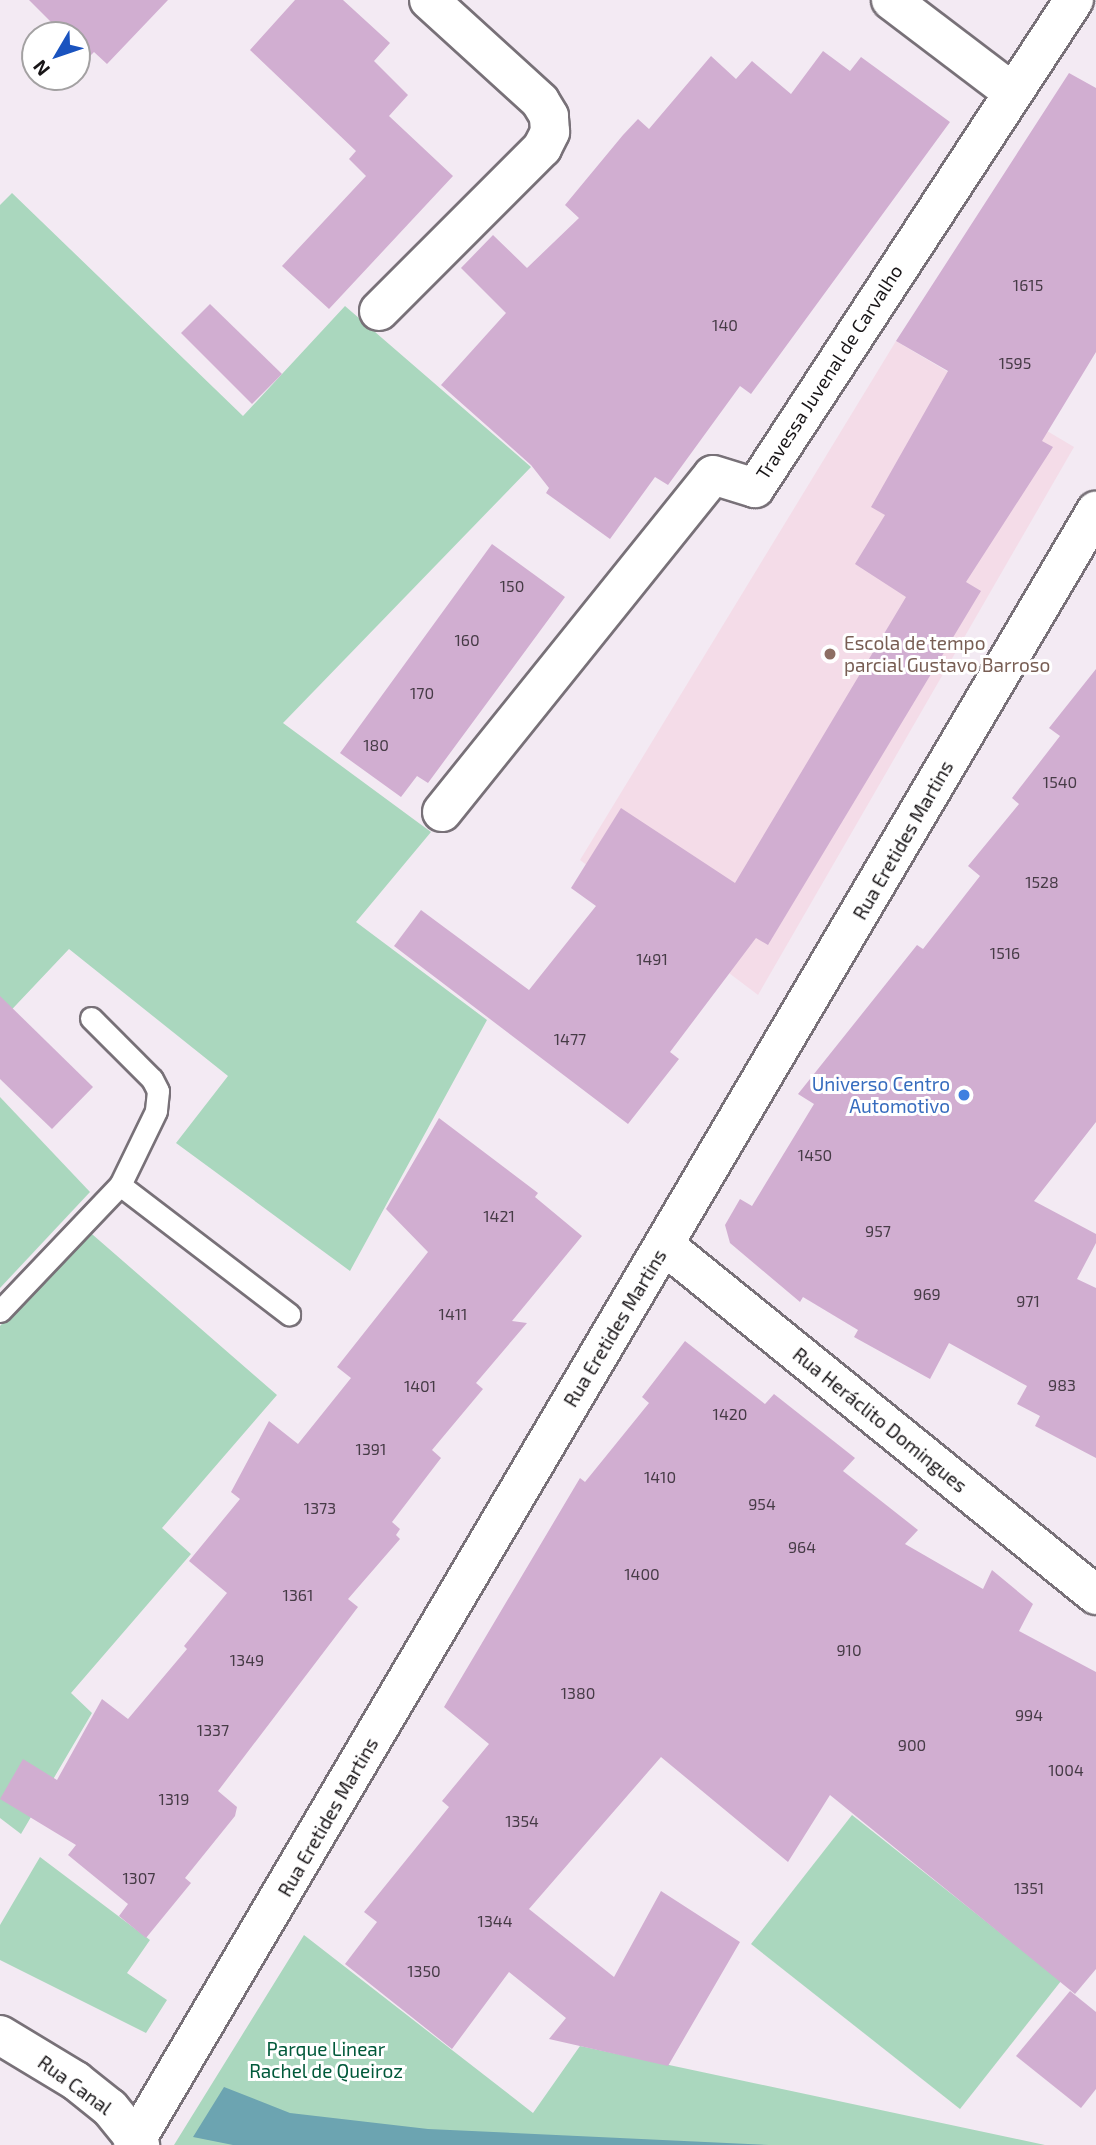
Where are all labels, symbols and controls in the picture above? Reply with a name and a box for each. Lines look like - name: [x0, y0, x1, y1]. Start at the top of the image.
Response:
- north arrow: [21, 21, 91, 91]
- text: N: [28, 56, 54, 81]
- street label: Travessa Juvenal de Carvalho: [751, 260, 907, 484]
- house number: 1615: [1013, 275, 1043, 295]
- house number: 140: [712, 315, 738, 335]
- house number: 1595: [999, 353, 1031, 373]
- house number: 150: [500, 576, 524, 596]
- house number: 160: [454, 630, 480, 650]
- place label: Escola de tempo parcial Gustavo Barroso: [844, 632, 1051, 676]
- marker: Escola de tempo parcial Gustavo Barroso: [822, 646, 838, 662]
- house number: 170: [410, 683, 434, 703]
- house number: 180: [363, 735, 389, 755]
- street label: Rua Eretides Martins: [848, 756, 958, 924]
- house number: 1540: [1043, 772, 1077, 792]
- house number: 1528: [1025, 872, 1059, 892]
- house number: 1516: [990, 943, 1020, 963]
- house number: 1491: [636, 949, 668, 969]
- house number: 1477: [554, 1029, 586, 1049]
- place label: Universo Centro Automotivo: [812, 1073, 950, 1117]
- marker: Universo Centro Automotivo: [956, 1087, 972, 1103]
- house number: 1450: [798, 1145, 832, 1165]
- house number: 1421: [483, 1206, 515, 1226]
- house number: 957: [865, 1221, 891, 1241]
- street label: Rua Eretides Martins: [559, 1245, 671, 1411]
- house number: 969: [913, 1284, 941, 1304]
- house number: 971: [1016, 1291, 1040, 1311]
- house number: 1411: [439, 1304, 467, 1324]
- street label: Rua Heráclito Domingues: [788, 1343, 972, 1497]
- house number: 983: [1048, 1375, 1076, 1395]
- house number: 1401: [404, 1376, 436, 1396]
- house number: 1420: [713, 1404, 747, 1424]
- house number: 1391: [356, 1439, 386, 1459]
- house number: 1410: [644, 1467, 676, 1487]
- house number: 954: [748, 1494, 776, 1514]
- house number: 1373: [304, 1498, 336, 1518]
- house number: 964: [788, 1537, 816, 1557]
- house number: 1400: [624, 1564, 660, 1584]
- house number: 1361: [283, 1585, 313, 1605]
- house number: 910: [836, 1640, 862, 1660]
- house number: 1349: [230, 1650, 264, 1670]
- house number: 1380: [561, 1683, 595, 1703]
- house number: 994: [1015, 1705, 1043, 1725]
- house number: 1337: [197, 1720, 229, 1740]
- street label: Rua Eretides Martins: [273, 1733, 383, 1901]
- house number: 900: [898, 1735, 926, 1755]
- house number: 1004: [1048, 1760, 1084, 1780]
- house number: 1319: [159, 1789, 189, 1809]
- house number: 1354: [505, 1811, 539, 1831]
- house number: 1307: [122, 1868, 156, 1888]
- house number: 1351: [1014, 1878, 1044, 1898]
- house number: 1344: [478, 1911, 512, 1931]
- house number: 1350: [407, 1961, 441, 1981]
- park label: Parque Linear Rachel de Queiroz: [249, 2038, 403, 2082]
- street label: Rua Canal: [34, 2051, 116, 2119]

